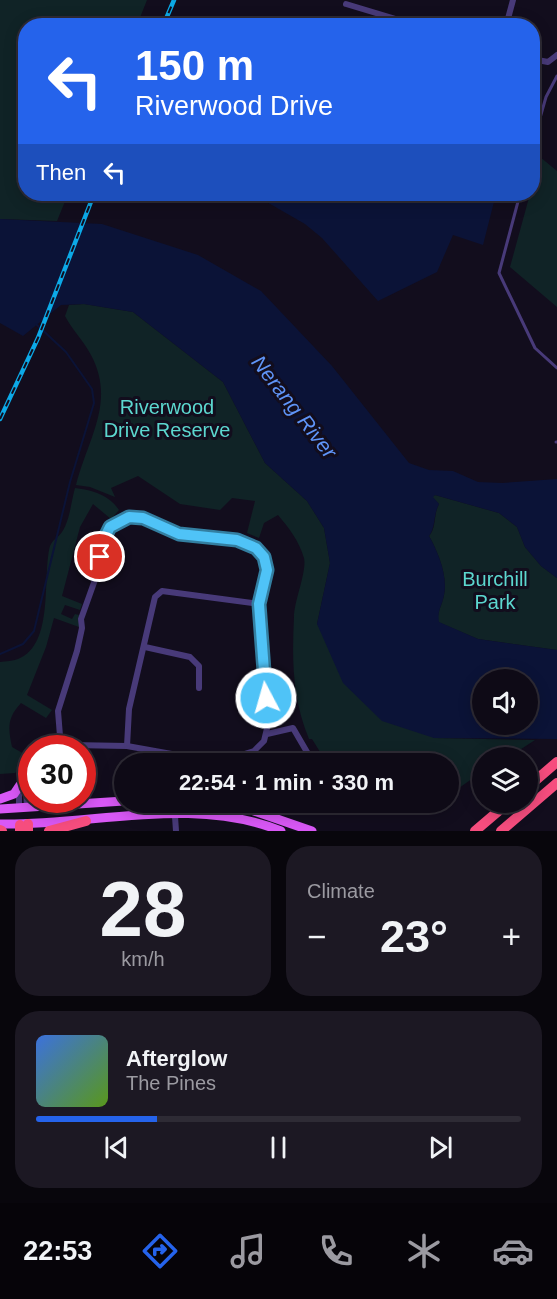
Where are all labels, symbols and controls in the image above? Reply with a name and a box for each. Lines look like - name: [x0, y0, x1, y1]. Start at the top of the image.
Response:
- icon: left: [36, 42, 114, 120]
- text: 150 m: [135, 42, 254, 89]
- text: Riverwood Drive: [135, 91, 333, 121]
- icon: left: [98, 156, 131, 189]
- text: Then: [36, 160, 86, 185]
- water label: Nerang River: [247, 351, 342, 463]
- park label: Riverwood Drive Reserve: [104, 396, 230, 441]
- pin: [74, 531, 125, 582]
- icon: arrive: [83, 540, 116, 573]
- park label: Burchill Park: [462, 568, 528, 613]
- position arrow: [234, 666, 298, 730]
- map controls: [472, 669, 538, 813]
- button: sound: [472, 669, 538, 735]
- speed limit sign: 30: [18, 735, 96, 813]
- button: layers: [472, 747, 538, 813]
- text: 22:54 · 1 min · 330 m: [179, 770, 394, 795]
- text: 28: [100, 865, 186, 953]
- text: Climate: [307, 880, 375, 902]
- text: 23°: [380, 911, 448, 962]
- text: −: [307, 918, 326, 955]
- text: +: [502, 918, 521, 955]
- text: km/h: [121, 948, 165, 970]
- text: Afterglow: [126, 1046, 227, 1071]
- text: The Pines: [126, 1072, 216, 1094]
- icon: previous: [100, 1131, 133, 1164]
- icon: pause: [262, 1131, 295, 1164]
- icon: next: [424, 1131, 457, 1164]
- icon: directions: [139, 1230, 181, 1272]
- icon: music: [227, 1230, 269, 1272]
- icon: phone: [315, 1230, 357, 1272]
- icon: climate: [403, 1230, 445, 1272]
- icon: car: [492, 1230, 534, 1272]
- text: 22:53: [23, 1236, 92, 1266]

